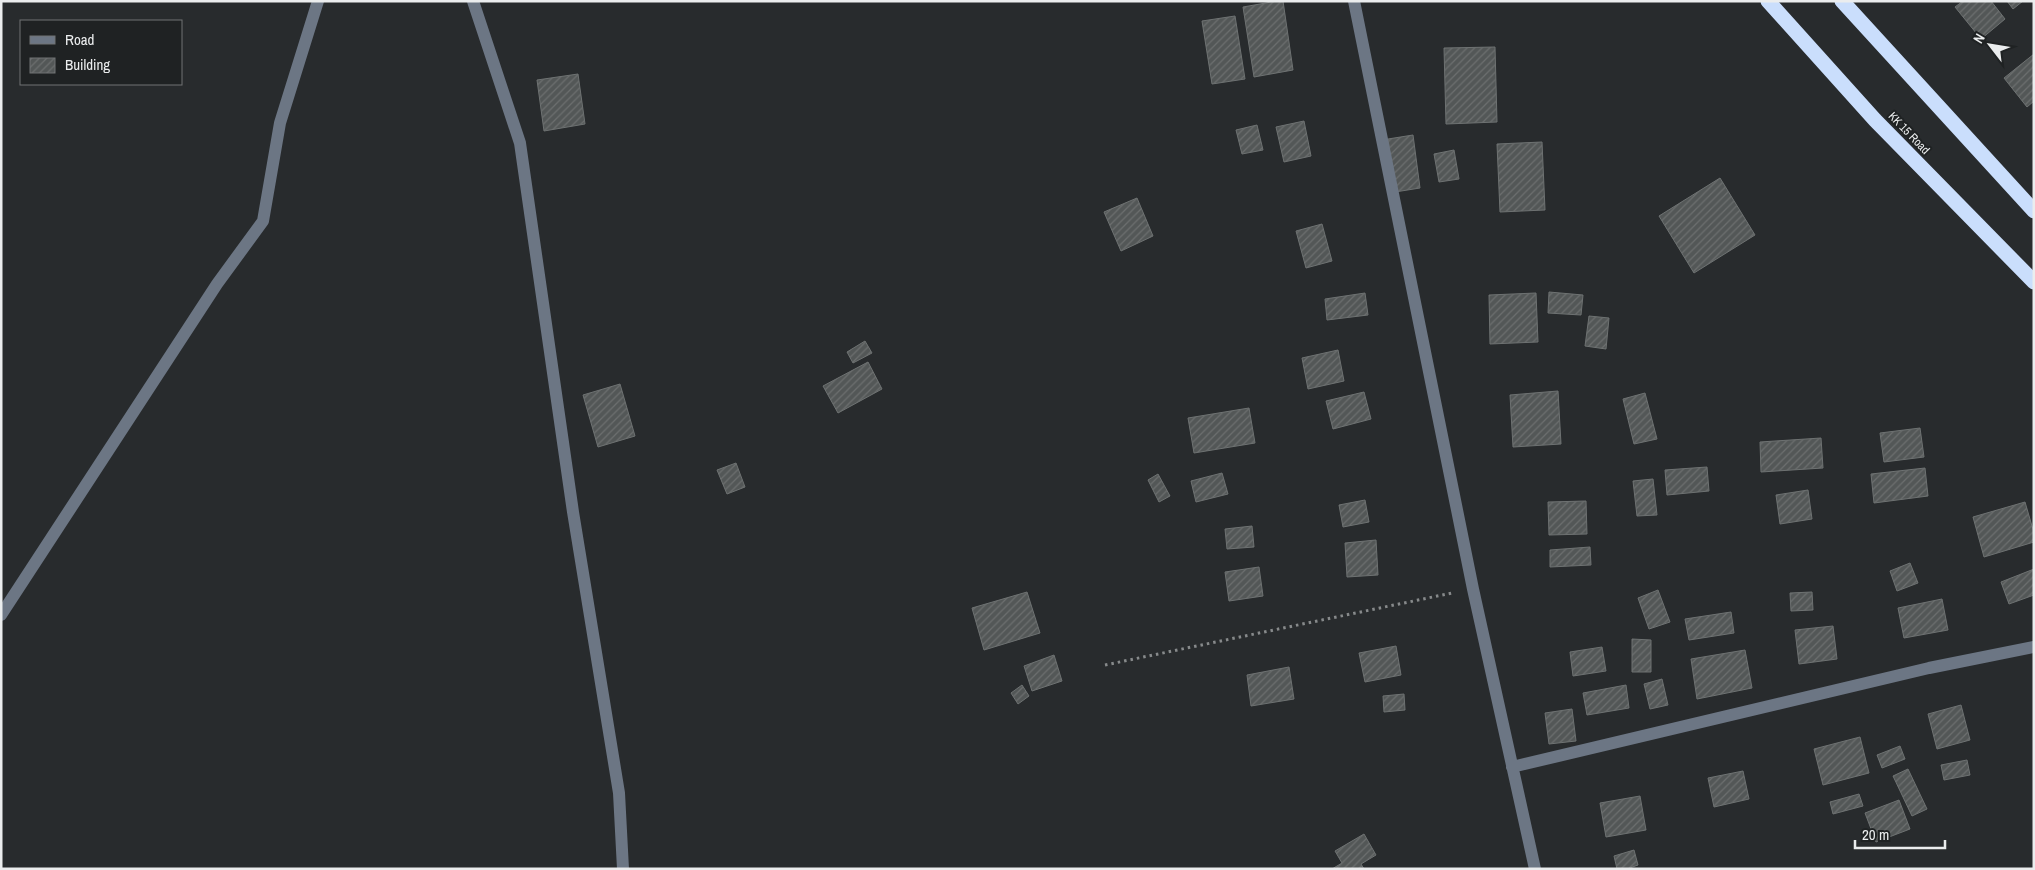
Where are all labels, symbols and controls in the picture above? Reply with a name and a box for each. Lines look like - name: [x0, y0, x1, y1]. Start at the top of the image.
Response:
- legend: [20, 20, 182, 85]
- north arrow: [1965, 20, 2015, 70]
- text: Road: [65, 29, 94, 50]
- text: N: [1969, 30, 1989, 46]
- text: Building: [65, 54, 110, 75]
- street label: KK 15 Road: [1885, 108, 1933, 158]
- scale bar: [1855, 818, 1945, 850]
- text: 20 m: [1862, 824, 1889, 845]

